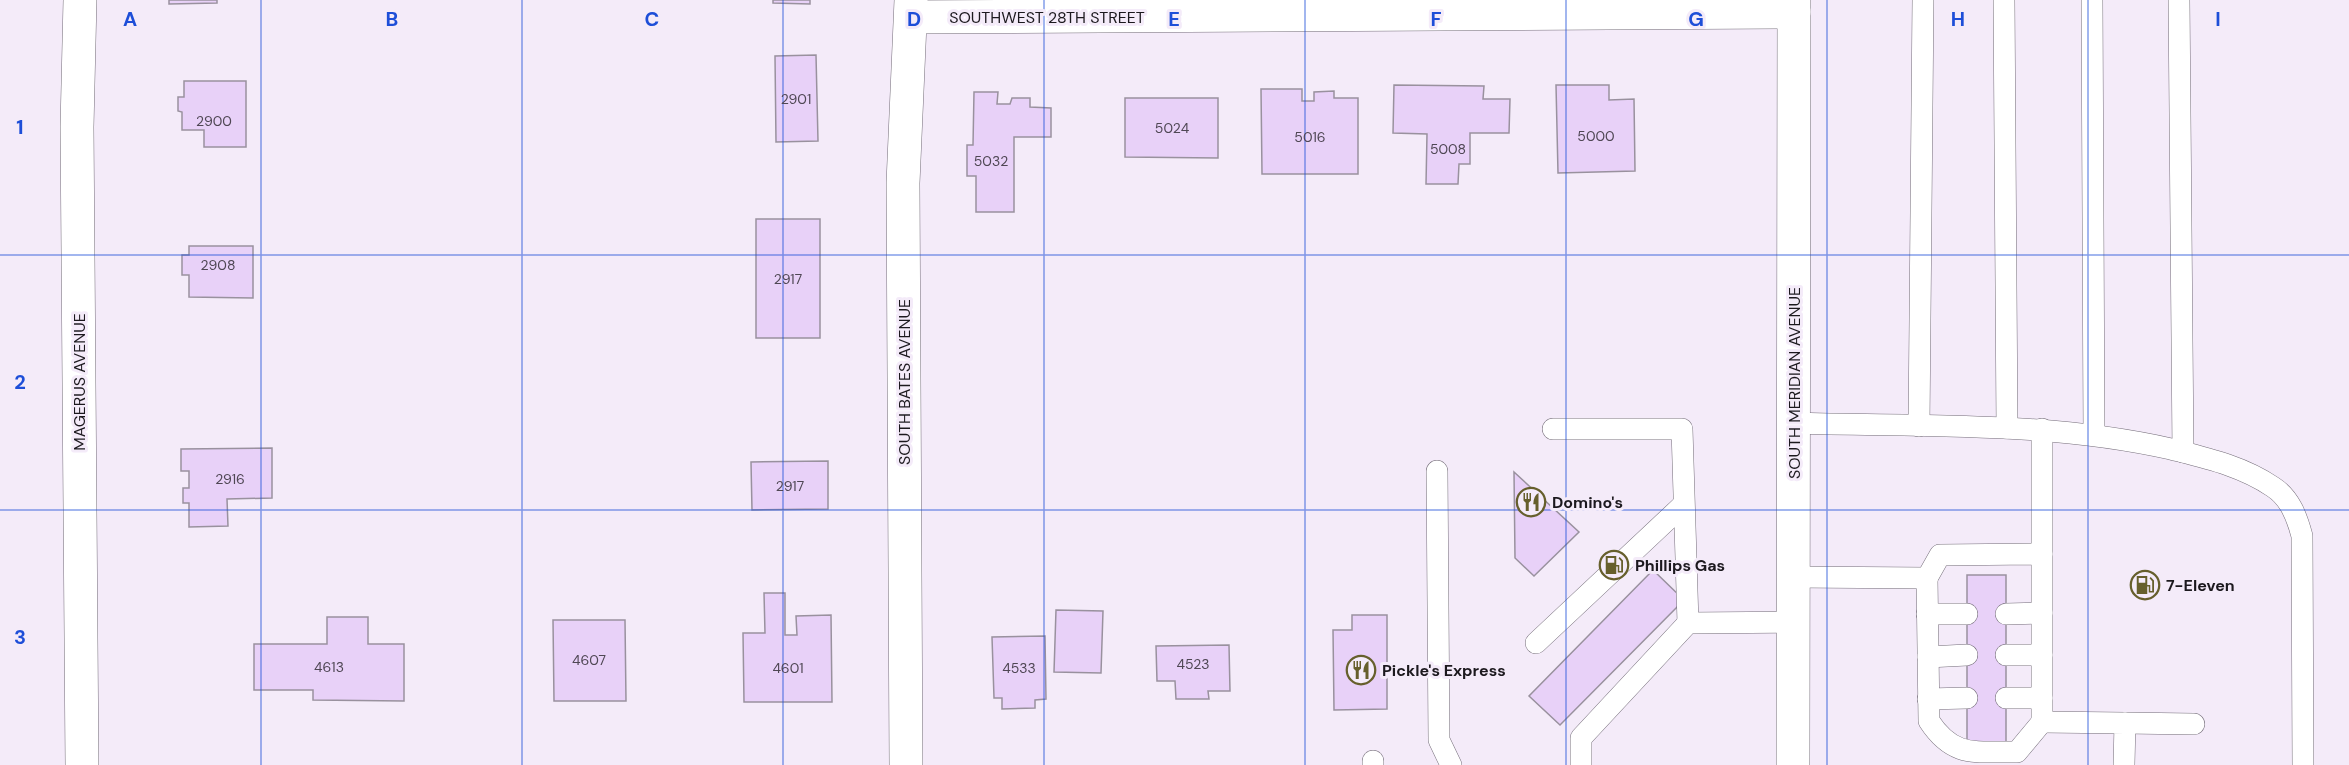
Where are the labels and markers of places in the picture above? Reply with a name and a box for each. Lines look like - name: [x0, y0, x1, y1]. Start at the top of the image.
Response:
- restaurant icon: Domino's: [1515, 486, 1547, 518]
- place label: Domino's: [1552, 492, 1623, 513]
- fuel station icon: Phillips Gas: [1598, 549, 1630, 581]
- place label: Phillips Gas: [1635, 555, 1725, 576]
- fuel station icon: 7-Eleven: [2129, 569, 2161, 601]
- place label: 7-Eleven: [2166, 575, 2235, 596]
- restaurant icon: Pickle's Express: [1345, 654, 1377, 686]
- place label: Pickle's Express: [1382, 660, 1506, 681]

